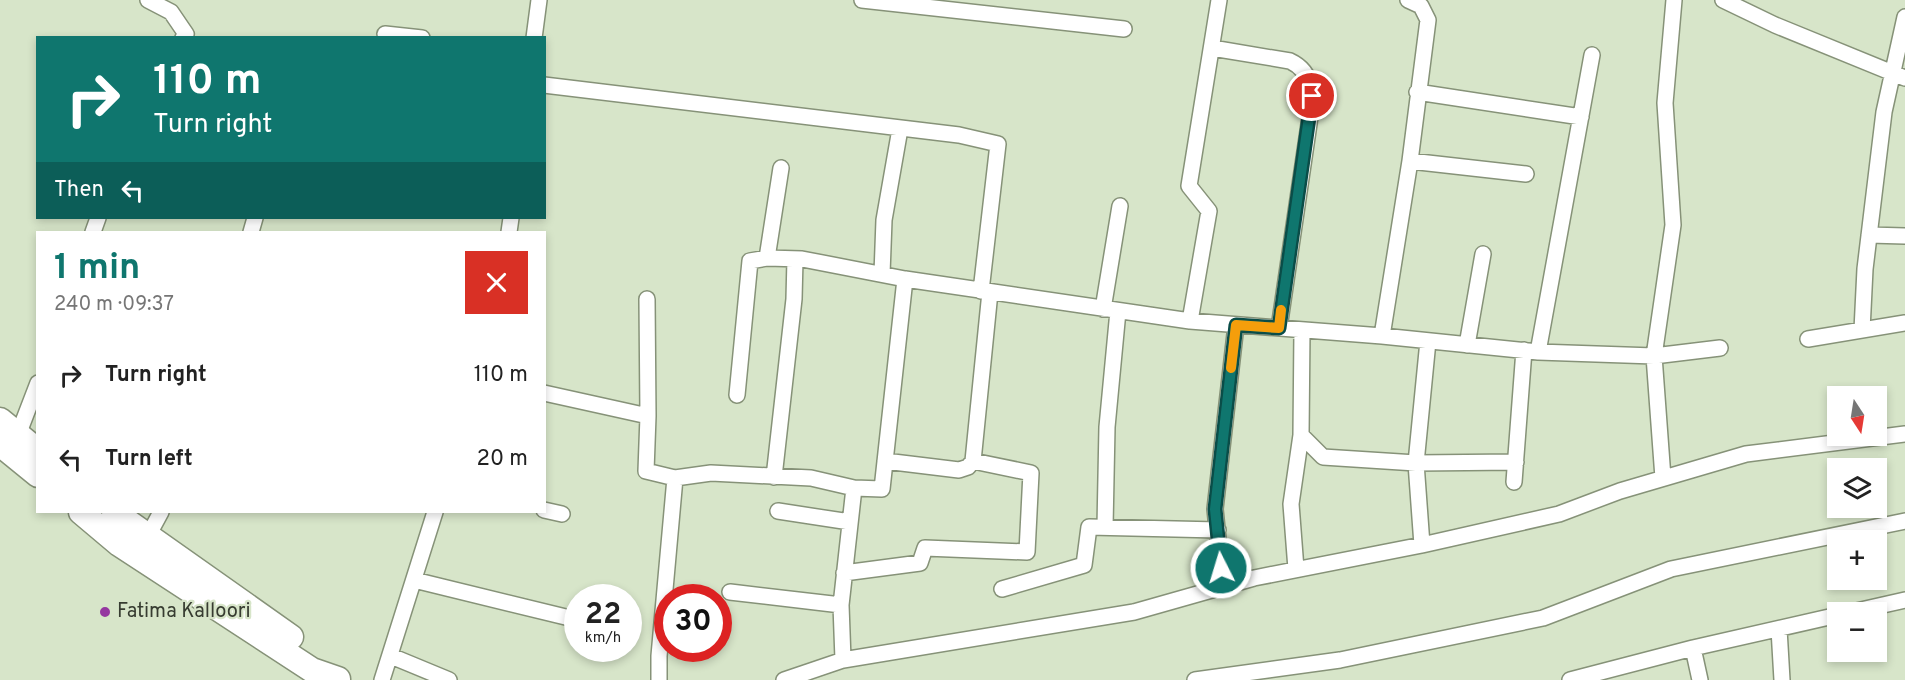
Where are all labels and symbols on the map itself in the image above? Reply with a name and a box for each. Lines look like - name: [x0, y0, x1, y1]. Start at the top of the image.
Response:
- pin: [1286, 70, 1337, 121]
- north arrow: [1827, 386, 1887, 446]
- position arrow: [1189, 536, 1253, 600]
- speed limit sign: 30: [654, 584, 732, 662]
- place label: Fatima Kalloori: [117, 599, 251, 625]
- marker: Fatima Kalloori: [98, 605, 112, 619]

